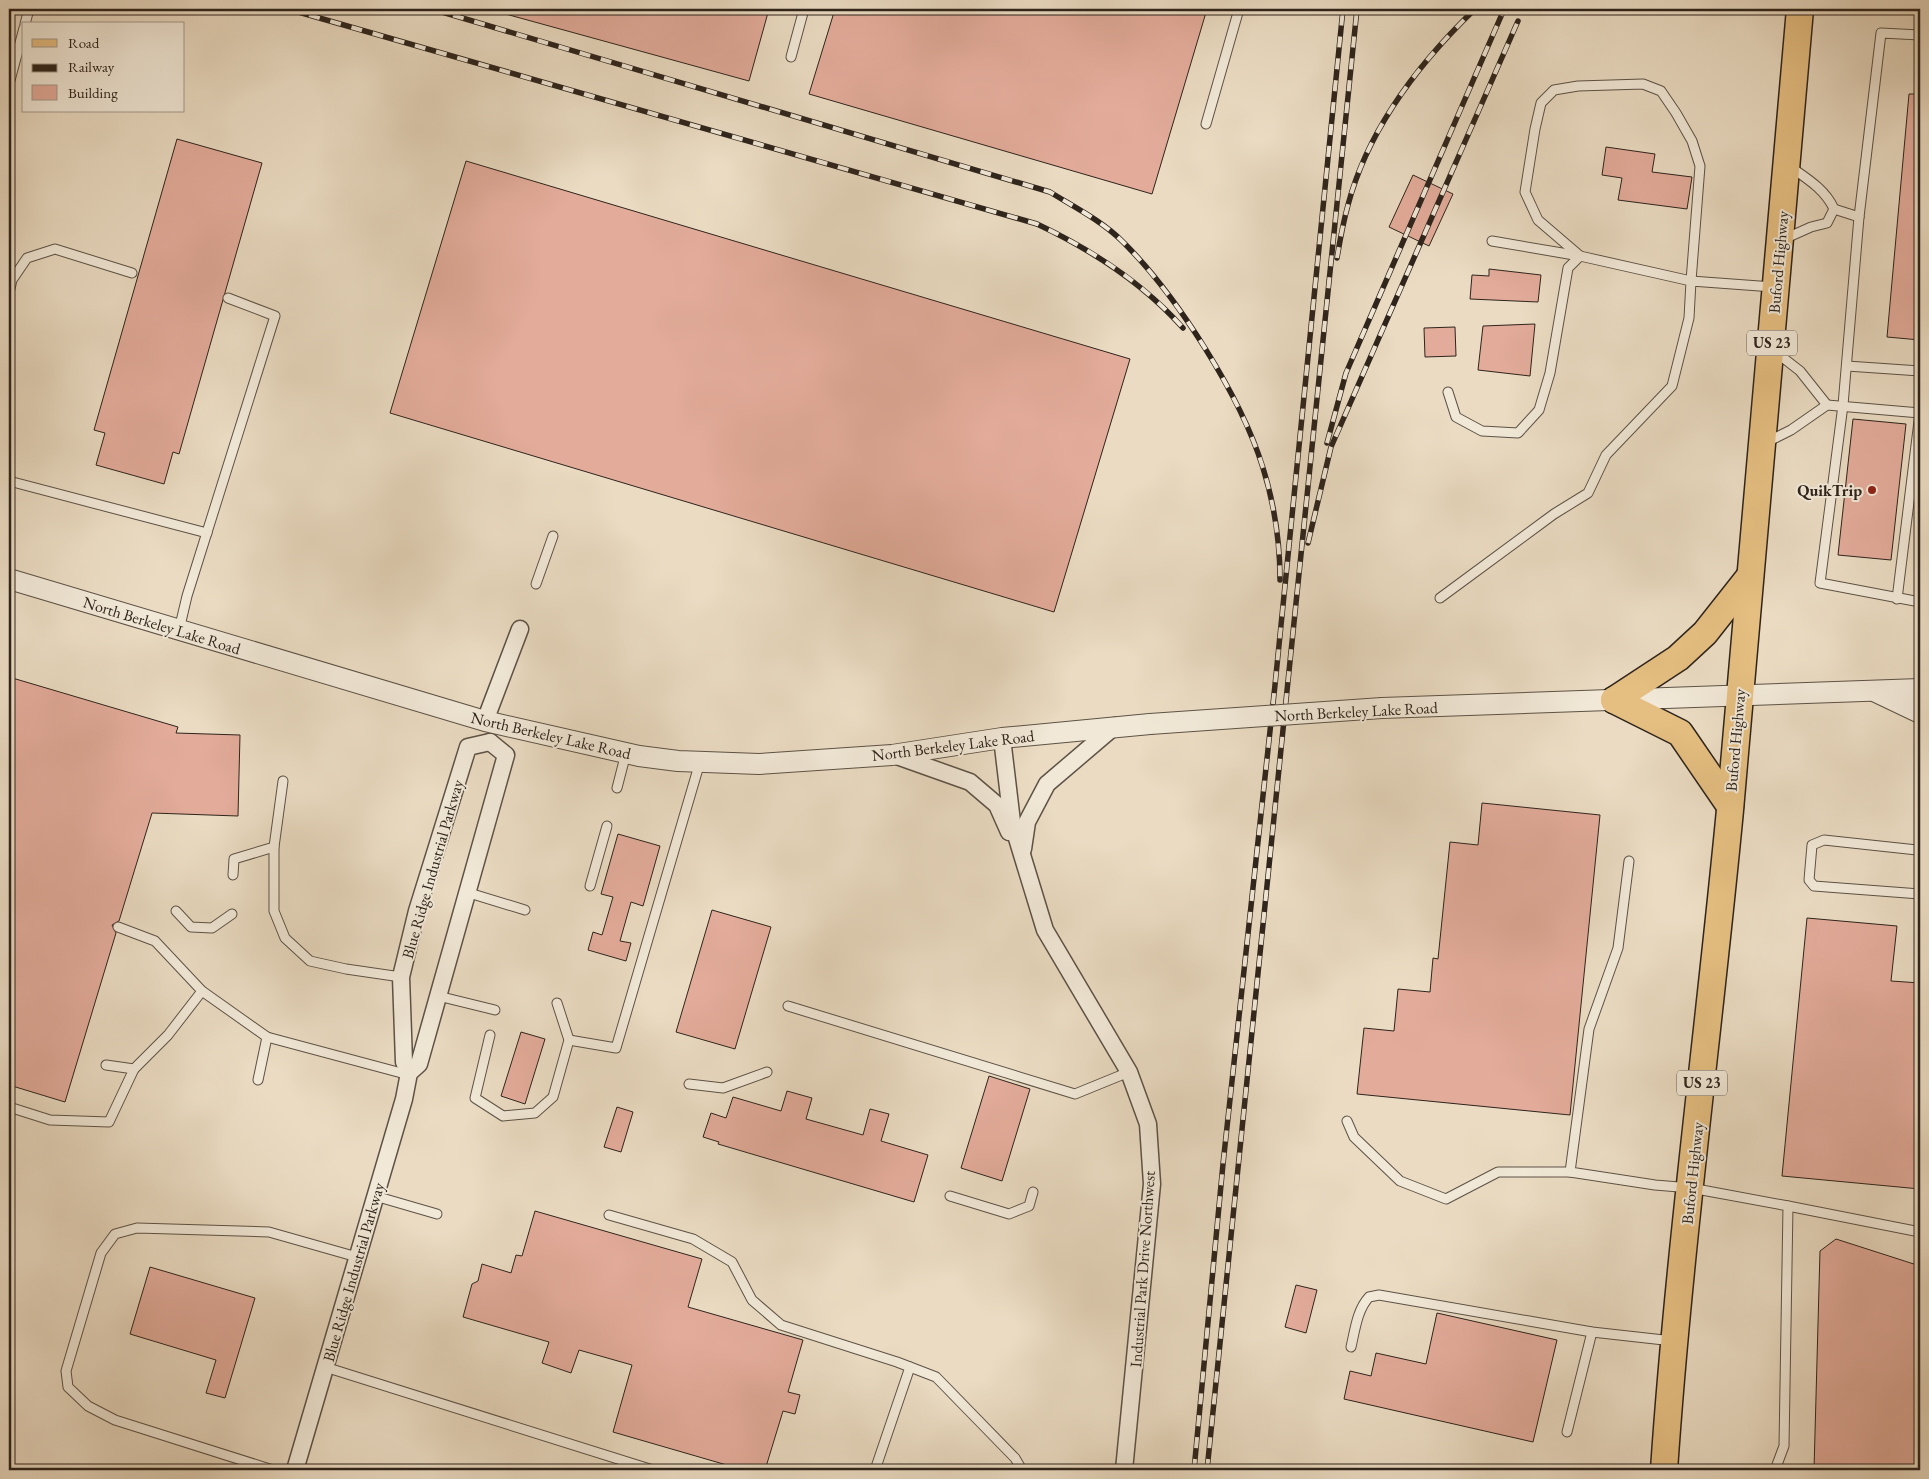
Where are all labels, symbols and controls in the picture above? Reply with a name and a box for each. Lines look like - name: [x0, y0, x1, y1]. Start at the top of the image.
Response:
- legend: [22, 22, 185, 112]
- text: Road: [68, 33, 100, 52]
- text: Railway: [68, 57, 115, 76]
- text: Building: [68, 83, 118, 102]
- street label: Buford Highway: [1764, 209, 1794, 314]
- road number: US 23: [1747, 330, 1797, 356]
- place label: QuikTrip: [1797, 480, 1862, 501]
- marker: QuikTrip: [1866, 484, 1878, 496]
- street label: North Berkeley Lake Road: [81, 592, 244, 660]
- street label: Buford Highway: [1721, 687, 1751, 792]
- street label: North Berkeley Lake Road: [1274, 697, 1439, 726]
- street label: North Berkeley Lake Road: [469, 707, 634, 764]
- street label: North Berkeley Lake Road: [871, 725, 1036, 766]
- street label: Blue Ridge Industrial Parkway: [397, 776, 468, 961]
- road number: US 23: [1677, 1070, 1727, 1096]
- street label: Buford Highway: [1677, 1120, 1708, 1225]
- street label: Industrial Park Drive Northwest: [1125, 1170, 1160, 1368]
- street label: Blue Ridge Industrial Parkway: [318, 1179, 389, 1364]

